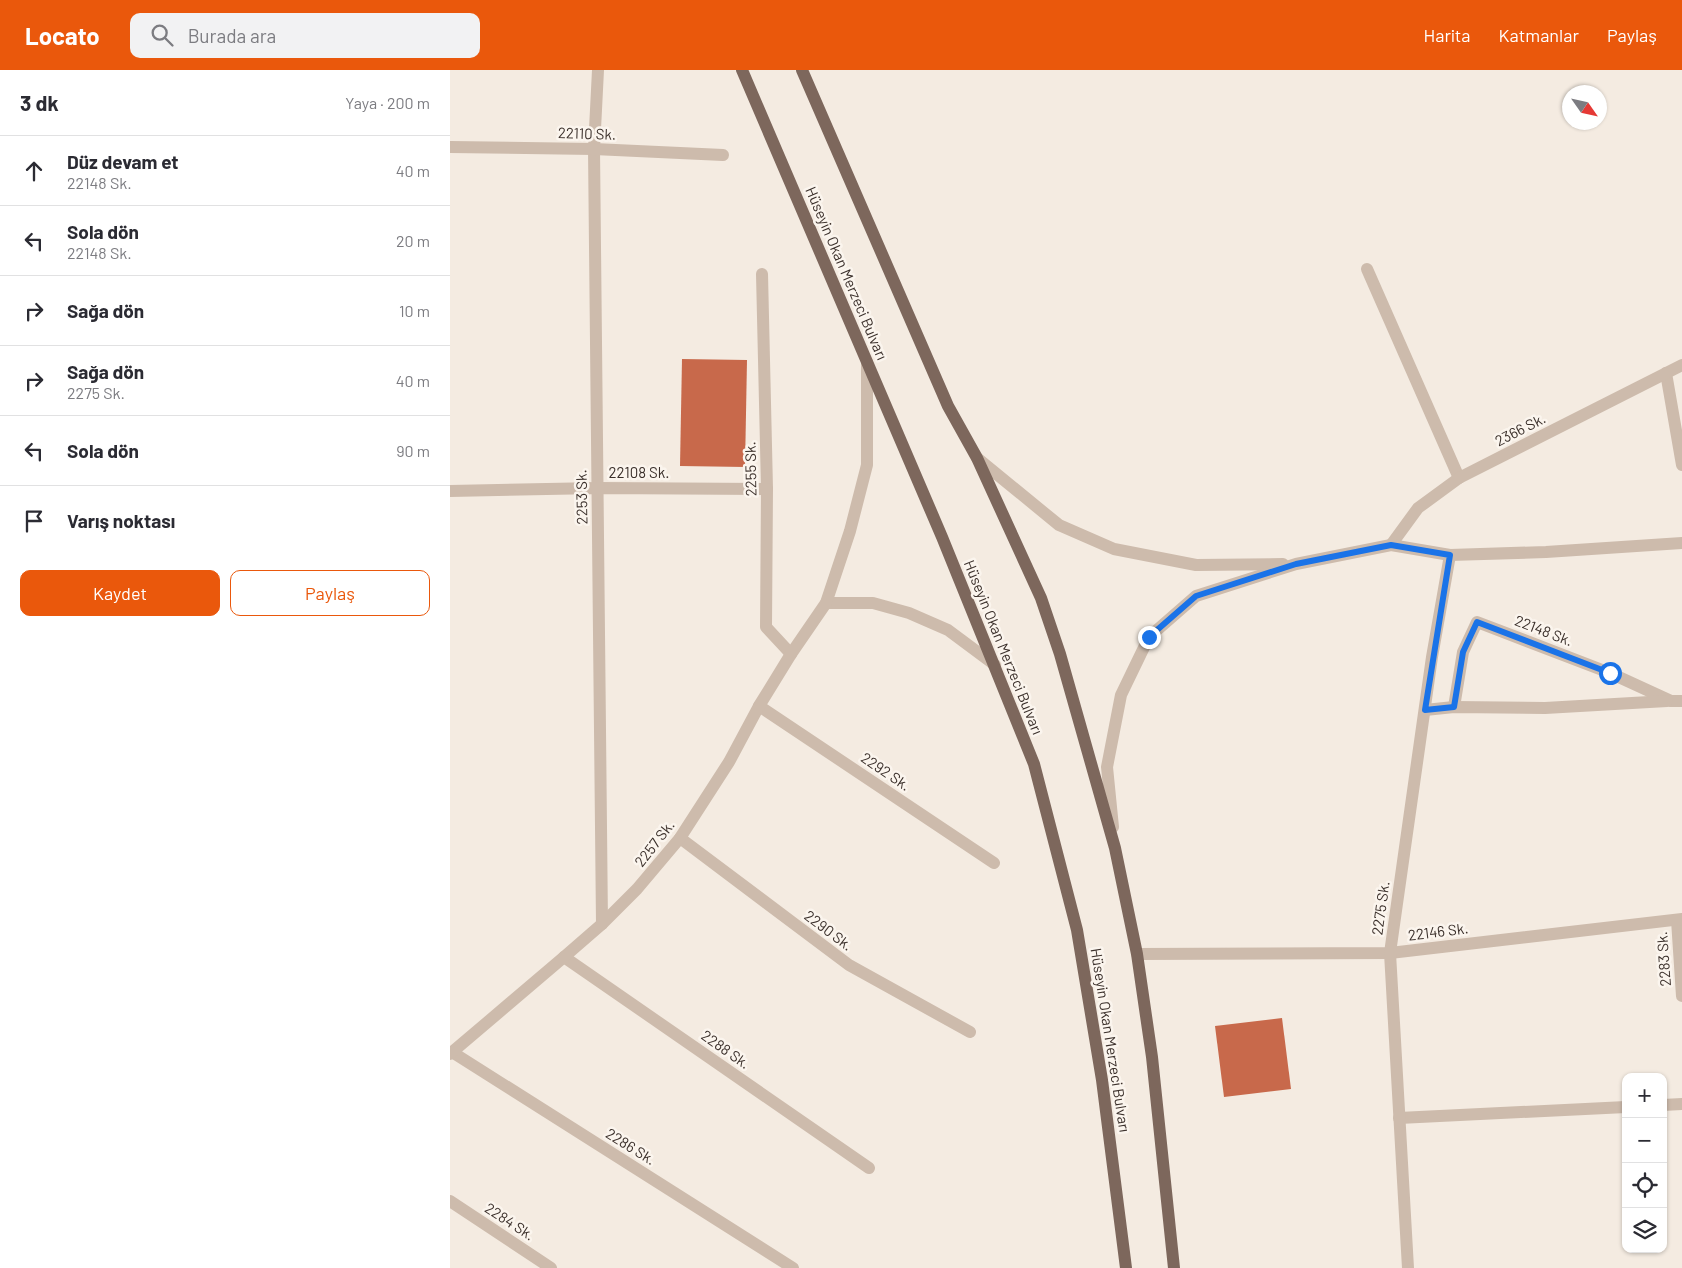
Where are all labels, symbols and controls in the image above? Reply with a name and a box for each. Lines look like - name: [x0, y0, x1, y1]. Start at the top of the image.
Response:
- search box: [130, 13, 480, 58]
- text: Locato: [25, 21, 100, 50]
- icon: search: [148, 21, 176, 49]
- text: Burada ara: [188, 24, 276, 47]
- text: Harita: [1423, 24, 1471, 46]
- text: Katmanlar: [1499, 24, 1579, 46]
- text: Paylaş: [1607, 24, 1657, 46]
- north arrow: [1562, 85, 1607, 130]
- text: 3 dk: [20, 90, 59, 115]
- text: Yaya · 200 m: [345, 93, 430, 112]
- street label: 22110 Sk.: [558, 123, 616, 143]
- text: Düz devam et: [67, 150, 179, 173]
- icon: ahead: [20, 157, 48, 185]
- text: 40 m: [396, 161, 430, 180]
- text: 22148 Sk.: [67, 173, 132, 192]
- street label: Hüseyin Okan Merzeci Bulvarı: [802, 184, 892, 362]
- text: Sola dön: [67, 220, 139, 243]
- icon: left: [20, 227, 48, 255]
- text: 20 m: [396, 231, 430, 250]
- text: 22148 Sk.: [67, 243, 132, 262]
- icon: right: [20, 297, 48, 325]
- text: Sağa dön: [67, 299, 144, 322]
- text: 10 m: [399, 301, 430, 320]
- text: Sağa dön: [67, 360, 144, 383]
- icon: right: [20, 367, 48, 395]
- text: 40 m: [396, 371, 430, 390]
- text: 2275 Sk.: [67, 383, 125, 402]
- street label: 2366 Sk.: [1492, 409, 1548, 449]
- icon: left: [20, 437, 48, 465]
- text: Sola dön: [67, 439, 139, 462]
- text: 90 m: [396, 441, 430, 460]
- street label: 2255 Sk.: [741, 441, 759, 497]
- street label: 22108 Sk.: [609, 463, 669, 481]
- street label: 2253 Sk.: [572, 469, 590, 525]
- icon: arrive: [20, 507, 48, 535]
- text: Varış noktası: [67, 509, 175, 532]
- street label: Hüseyin Okan Merzeci Bulvarı: [961, 557, 1047, 737]
- button: Kaydet: [20, 570, 220, 616]
- button: Paylaş: [230, 570, 430, 616]
- street label: 22148 Sk.: [1512, 611, 1576, 649]
- route end: [1138, 626, 1161, 649]
- route start: [1599, 662, 1622, 685]
- street label: 2292 Sk.: [858, 748, 914, 794]
- street label: 2257 Sk.: [630, 816, 678, 870]
- street label: 2275 Sk.: [1367, 880, 1393, 936]
- street label: 2290 Sk.: [801, 906, 857, 954]
- street label: 22146 Sk.: [1407, 918, 1469, 944]
- street label: 2283 Sk.: [1652, 931, 1674, 987]
- street label: Hüseyin Okan Merzeci Bulvarı: [1088, 947, 1134, 1133]
- street label: 2288 Sk.: [698, 1026, 754, 1072]
- map controls: [1622, 1073, 1667, 1253]
- button: +: [1622, 1073, 1667, 1118]
- button: −: [1622, 1118, 1667, 1163]
- street label: 2286 Sk.: [603, 1124, 659, 1168]
- button: locate: [1622, 1163, 1667, 1208]
- street label: 2284 Sk.: [482, 1198, 538, 1244]
- button: layers: [1622, 1208, 1667, 1253]

